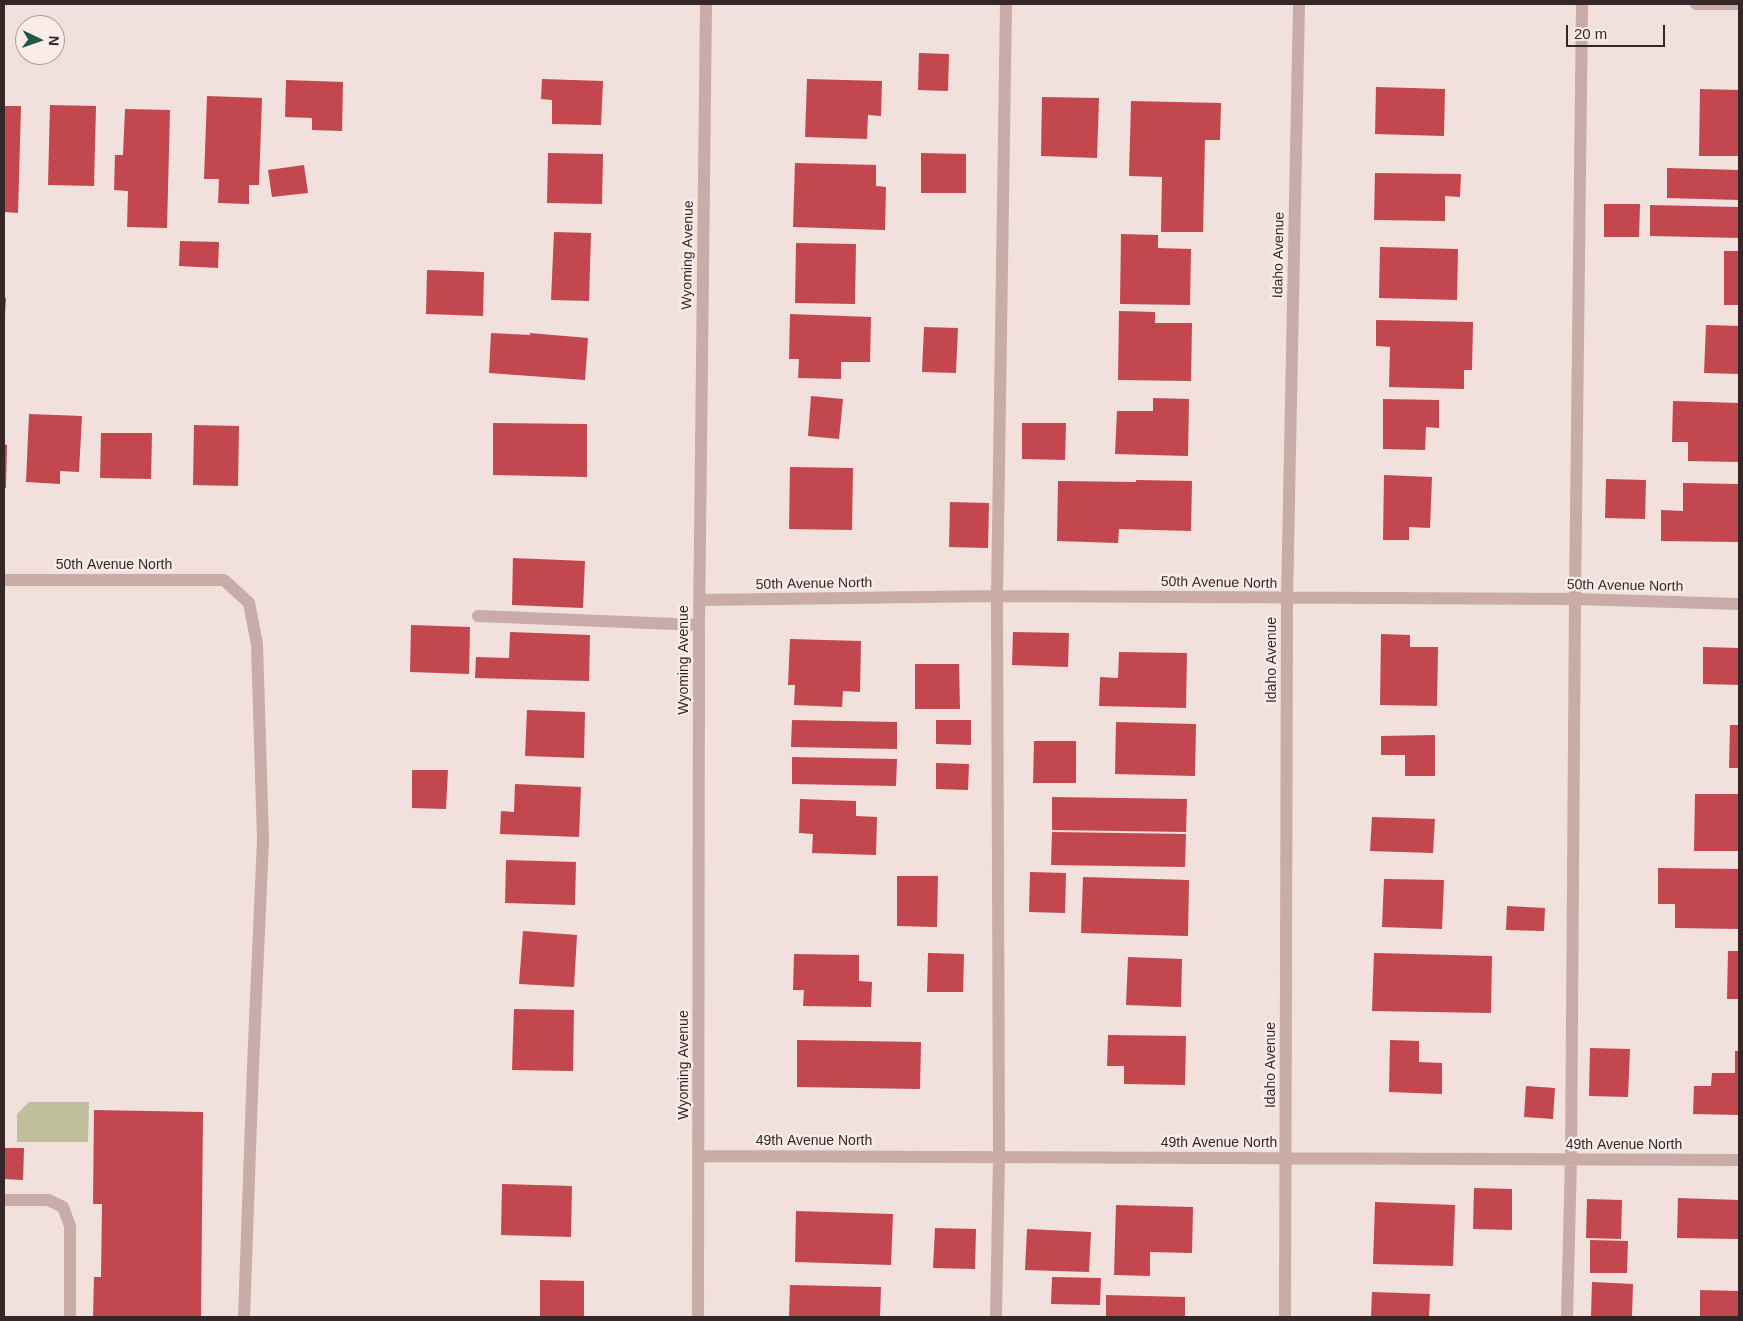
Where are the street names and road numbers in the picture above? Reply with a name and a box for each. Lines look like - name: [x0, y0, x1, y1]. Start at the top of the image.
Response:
- street label: Wyoming Avenue: [679, 200, 697, 310]
- street label: Idaho Avenue: [1270, 212, 1288, 298]
- street label: 50th Avenue North: [56, 557, 172, 573]
- street label: 50th Avenue North: [1161, 574, 1277, 592]
- street label: 50th Avenue North: [756, 575, 872, 593]
- street label: 50th Avenue North: [1567, 577, 1683, 595]
- street label: Wyoming Avenue: [676, 605, 692, 715]
- street label: Idaho Avenue: [1264, 617, 1280, 703]
- street label: Wyoming Avenue: [676, 1010, 692, 1120]
- street label: Idaho Avenue: [1263, 1022, 1279, 1108]
- street label: 49th Avenue North: [756, 1133, 872, 1149]
- street label: 49th Avenue North: [1161, 1135, 1277, 1151]
- street label: 49th Avenue North: [1566, 1137, 1682, 1153]

